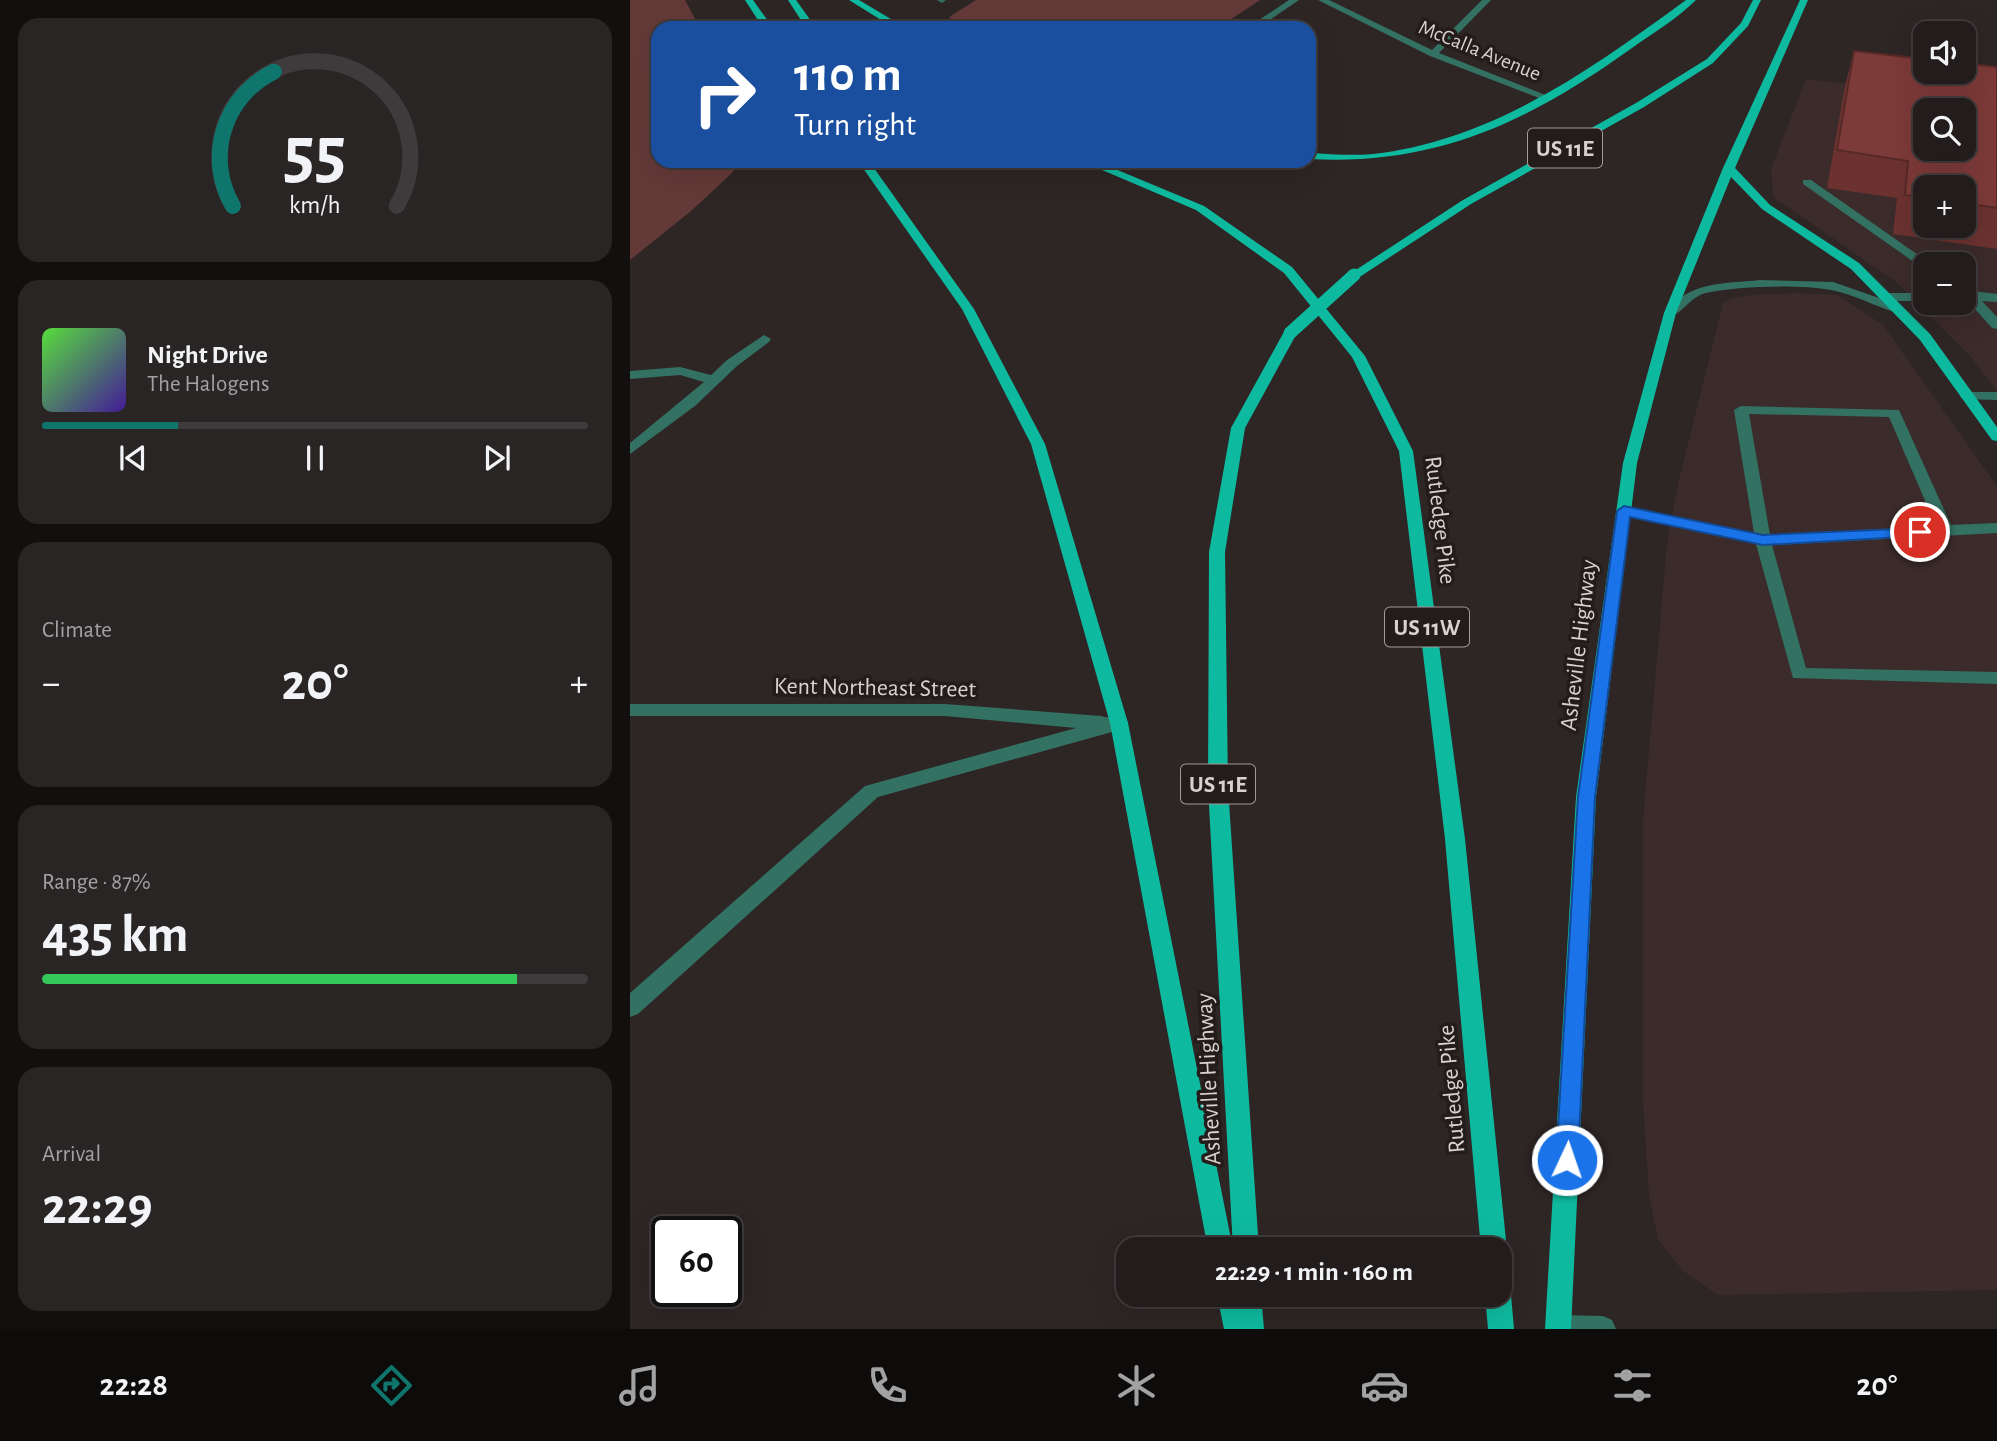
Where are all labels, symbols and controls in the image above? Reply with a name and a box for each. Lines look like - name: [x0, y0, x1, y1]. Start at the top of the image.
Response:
- street label: McCalla Avenue: [1416, 16, 1544, 84]
- map controls: [1913, 21, 1976, 315]
- button: sound: [1913, 21, 1976, 84]
- icon: right: [679, 49, 770, 140]
- text: 110 m: [794, 51, 902, 100]
- button: search: [1913, 98, 1976, 161]
- text: Turn right: [794, 109, 916, 141]
- text: 55: [284, 118, 346, 191]
- road number: US 11E: [1528, 128, 1602, 168]
- button: +: [1913, 175, 1976, 238]
- text: km/h: [289, 193, 341, 218]
- button: −: [1913, 252, 1976, 315]
- text: Night Drive: [147, 342, 268, 368]
- text: The Halogens: [147, 373, 269, 396]
- icon: previous: [114, 439, 152, 477]
- icon: pause: [296, 439, 334, 477]
- icon: next: [478, 439, 516, 477]
- street label: Rutledge Pike: [1420, 455, 1460, 586]
- pin: [1890, 502, 1950, 562]
- icon: arrive: [1901, 513, 1939, 551]
- street label: Asheville Highway: [1557, 558, 1601, 732]
- road number: US 11W: [1385, 608, 1469, 646]
- text: Climate: [42, 619, 112, 642]
- text: 20°: [282, 657, 348, 709]
- text: −: [42, 665, 60, 703]
- text: +: [570, 665, 588, 703]
- street label: Kent Northeast Street: [774, 674, 977, 702]
- road number: US 11E: [1181, 764, 1255, 804]
- text: Range · 87%: [42, 871, 151, 894]
- text: 435 km: [42, 909, 189, 961]
- street label: Asheville Highway: [1193, 992, 1225, 1165]
- street label: Rutledge Pike: [1434, 1024, 1470, 1154]
- position arrow: [1530, 1123, 1604, 1197]
- text: Arrival: [42, 1143, 101, 1166]
- text: 22:29: [42, 1181, 153, 1233]
- speed limit sign: 60: [651, 1216, 742, 1307]
- text: 22:29 · 1 min · 160 m: [1215, 1259, 1413, 1285]
- icon: directions: [367, 1361, 416, 1410]
- icon: music: [615, 1361, 664, 1410]
- icon: phone: [863, 1361, 912, 1410]
- icon: climate: [1112, 1361, 1161, 1410]
- icon: car: [1360, 1361, 1409, 1410]
- icon: filters: [1608, 1361, 1657, 1410]
- text: 22:28: [100, 1369, 168, 1401]
- text: 20°: [1856, 1369, 1897, 1401]

